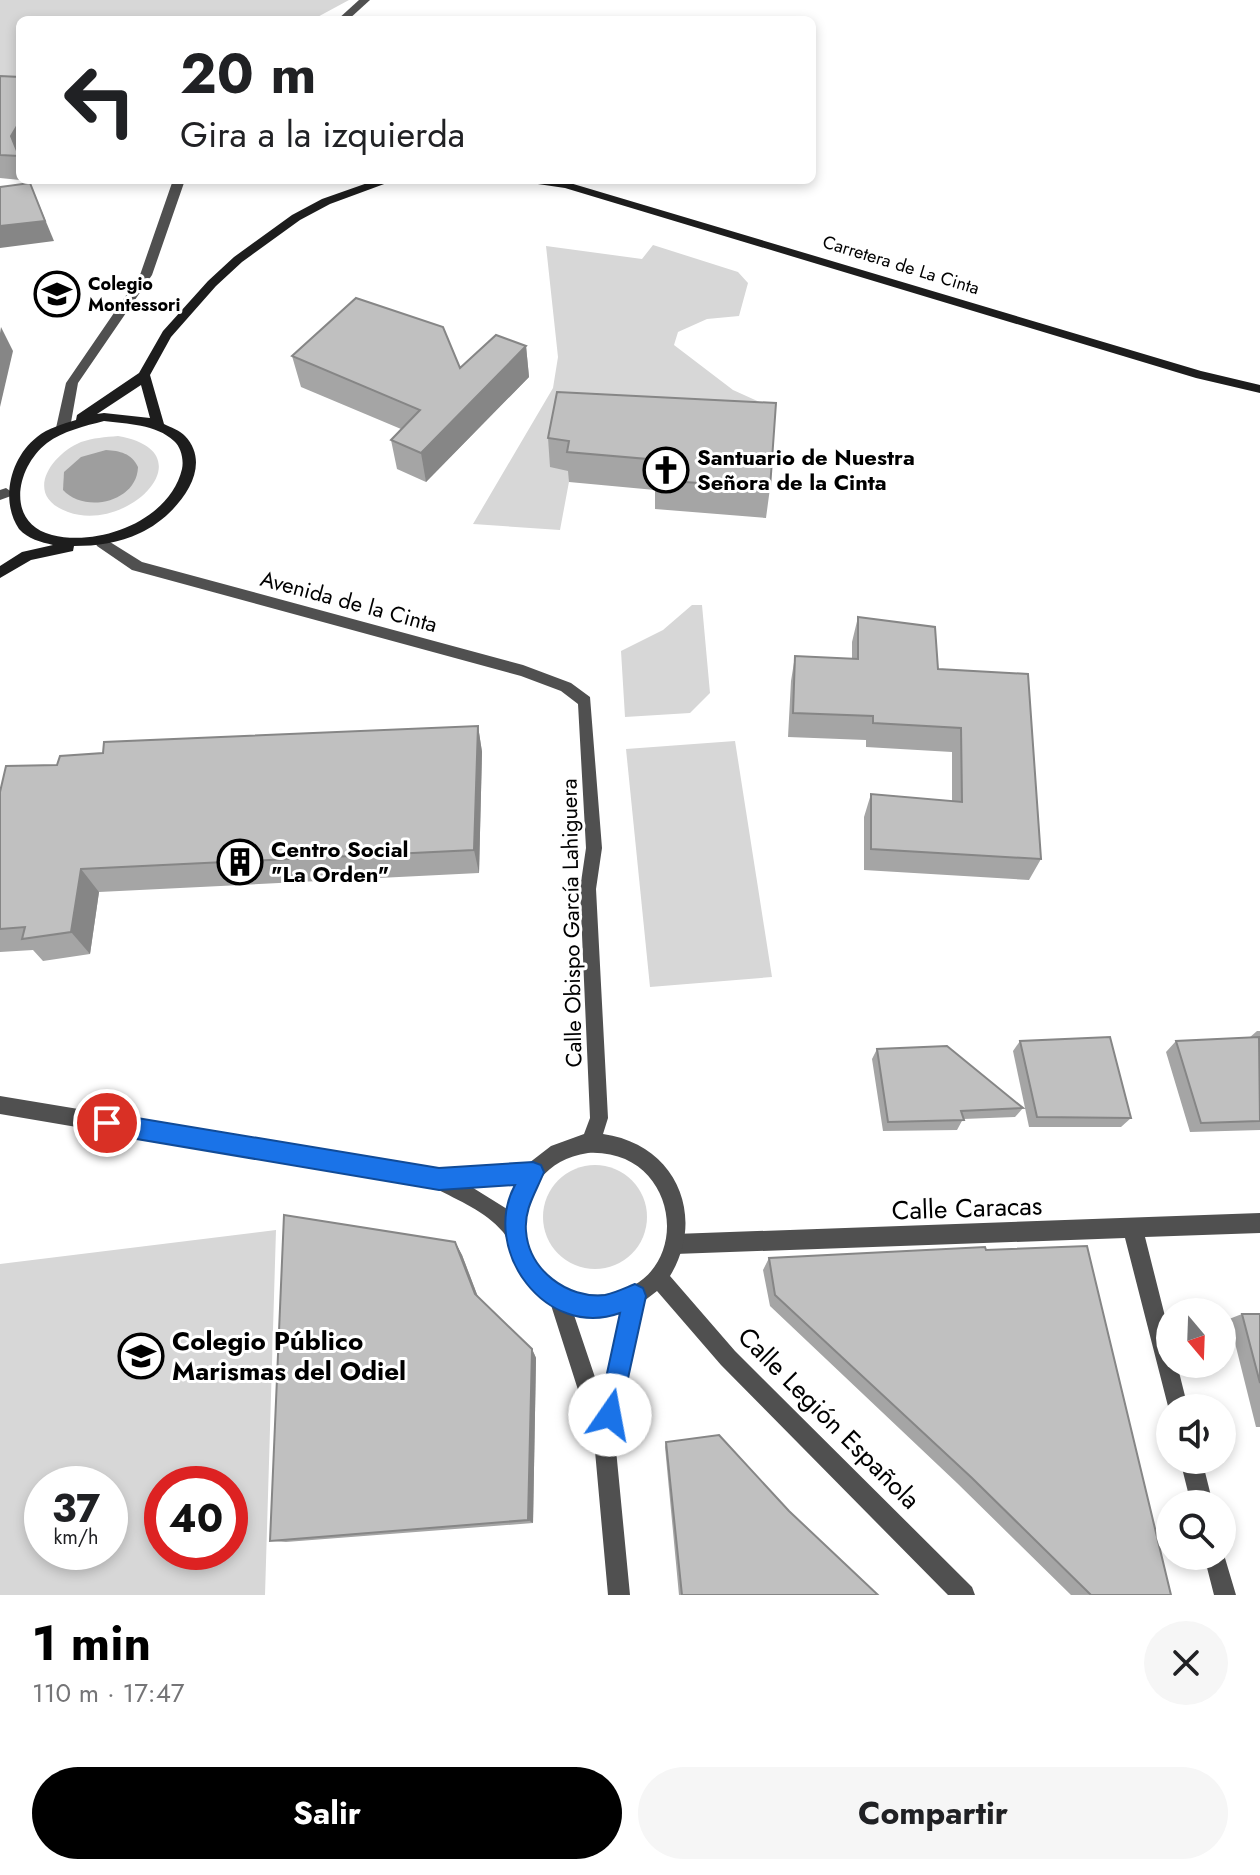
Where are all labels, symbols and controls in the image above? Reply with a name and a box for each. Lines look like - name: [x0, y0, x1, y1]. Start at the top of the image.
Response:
- text: 20 m: [180, 33, 317, 114]
- icon: left: [48, 48, 152, 152]
- text: Gira a la izquierda: [180, 108, 465, 160]
- street label: Carretera de La Cinta: [819, 229, 983, 301]
- school or university icon: Colegio Montessori: [33, 270, 81, 318]
- place label: Colegio Montessori: [88, 271, 180, 318]
- place label: Santuario de Nuestra Señora de la Cinta: [697, 441, 915, 498]
- church icon: Santuario de Nuestra Señora de la Cinta: [642, 446, 690, 494]
- street label: Avenida de la Cinta: [257, 562, 441, 640]
- street label: Calle Obispo García Lahiguera: [552, 778, 590, 1068]
- place label: Centro Social "La Orden": [271, 833, 408, 890]
- building icon: Centro Social "La Orden": [216, 838, 264, 886]
- pin: [73, 1089, 141, 1157]
- icon: arrive: [85, 1101, 129, 1145]
- street label: Calle Caracas: [891, 1186, 1043, 1230]
- north arrow: [1156, 1298, 1236, 1378]
- map controls: [1156, 1298, 1236, 1570]
- street label: Calle Legión Española: [729, 1318, 929, 1518]
- place label: Colegio Público Marismas del Odiel: [172, 1322, 406, 1390]
- school or university icon: Colegio Público Marismas del Odiel: [117, 1332, 165, 1380]
- position arrow: [568, 1373, 652, 1457]
- button: sound: [1156, 1394, 1236, 1474]
- speed limit sign: 40: [144, 1466, 248, 1570]
- text: 37: [52, 1479, 100, 1537]
- button: search: [1156, 1490, 1236, 1570]
- text: km/h: [53, 1523, 99, 1552]
- text: 1 min: [32, 1609, 151, 1678]
- button: close: [1144, 1621, 1228, 1705]
- text: 110 m · 17:47: [32, 1674, 184, 1712]
- button: Salir: [32, 1767, 622, 1859]
- button: Compartir: [638, 1767, 1228, 1859]

